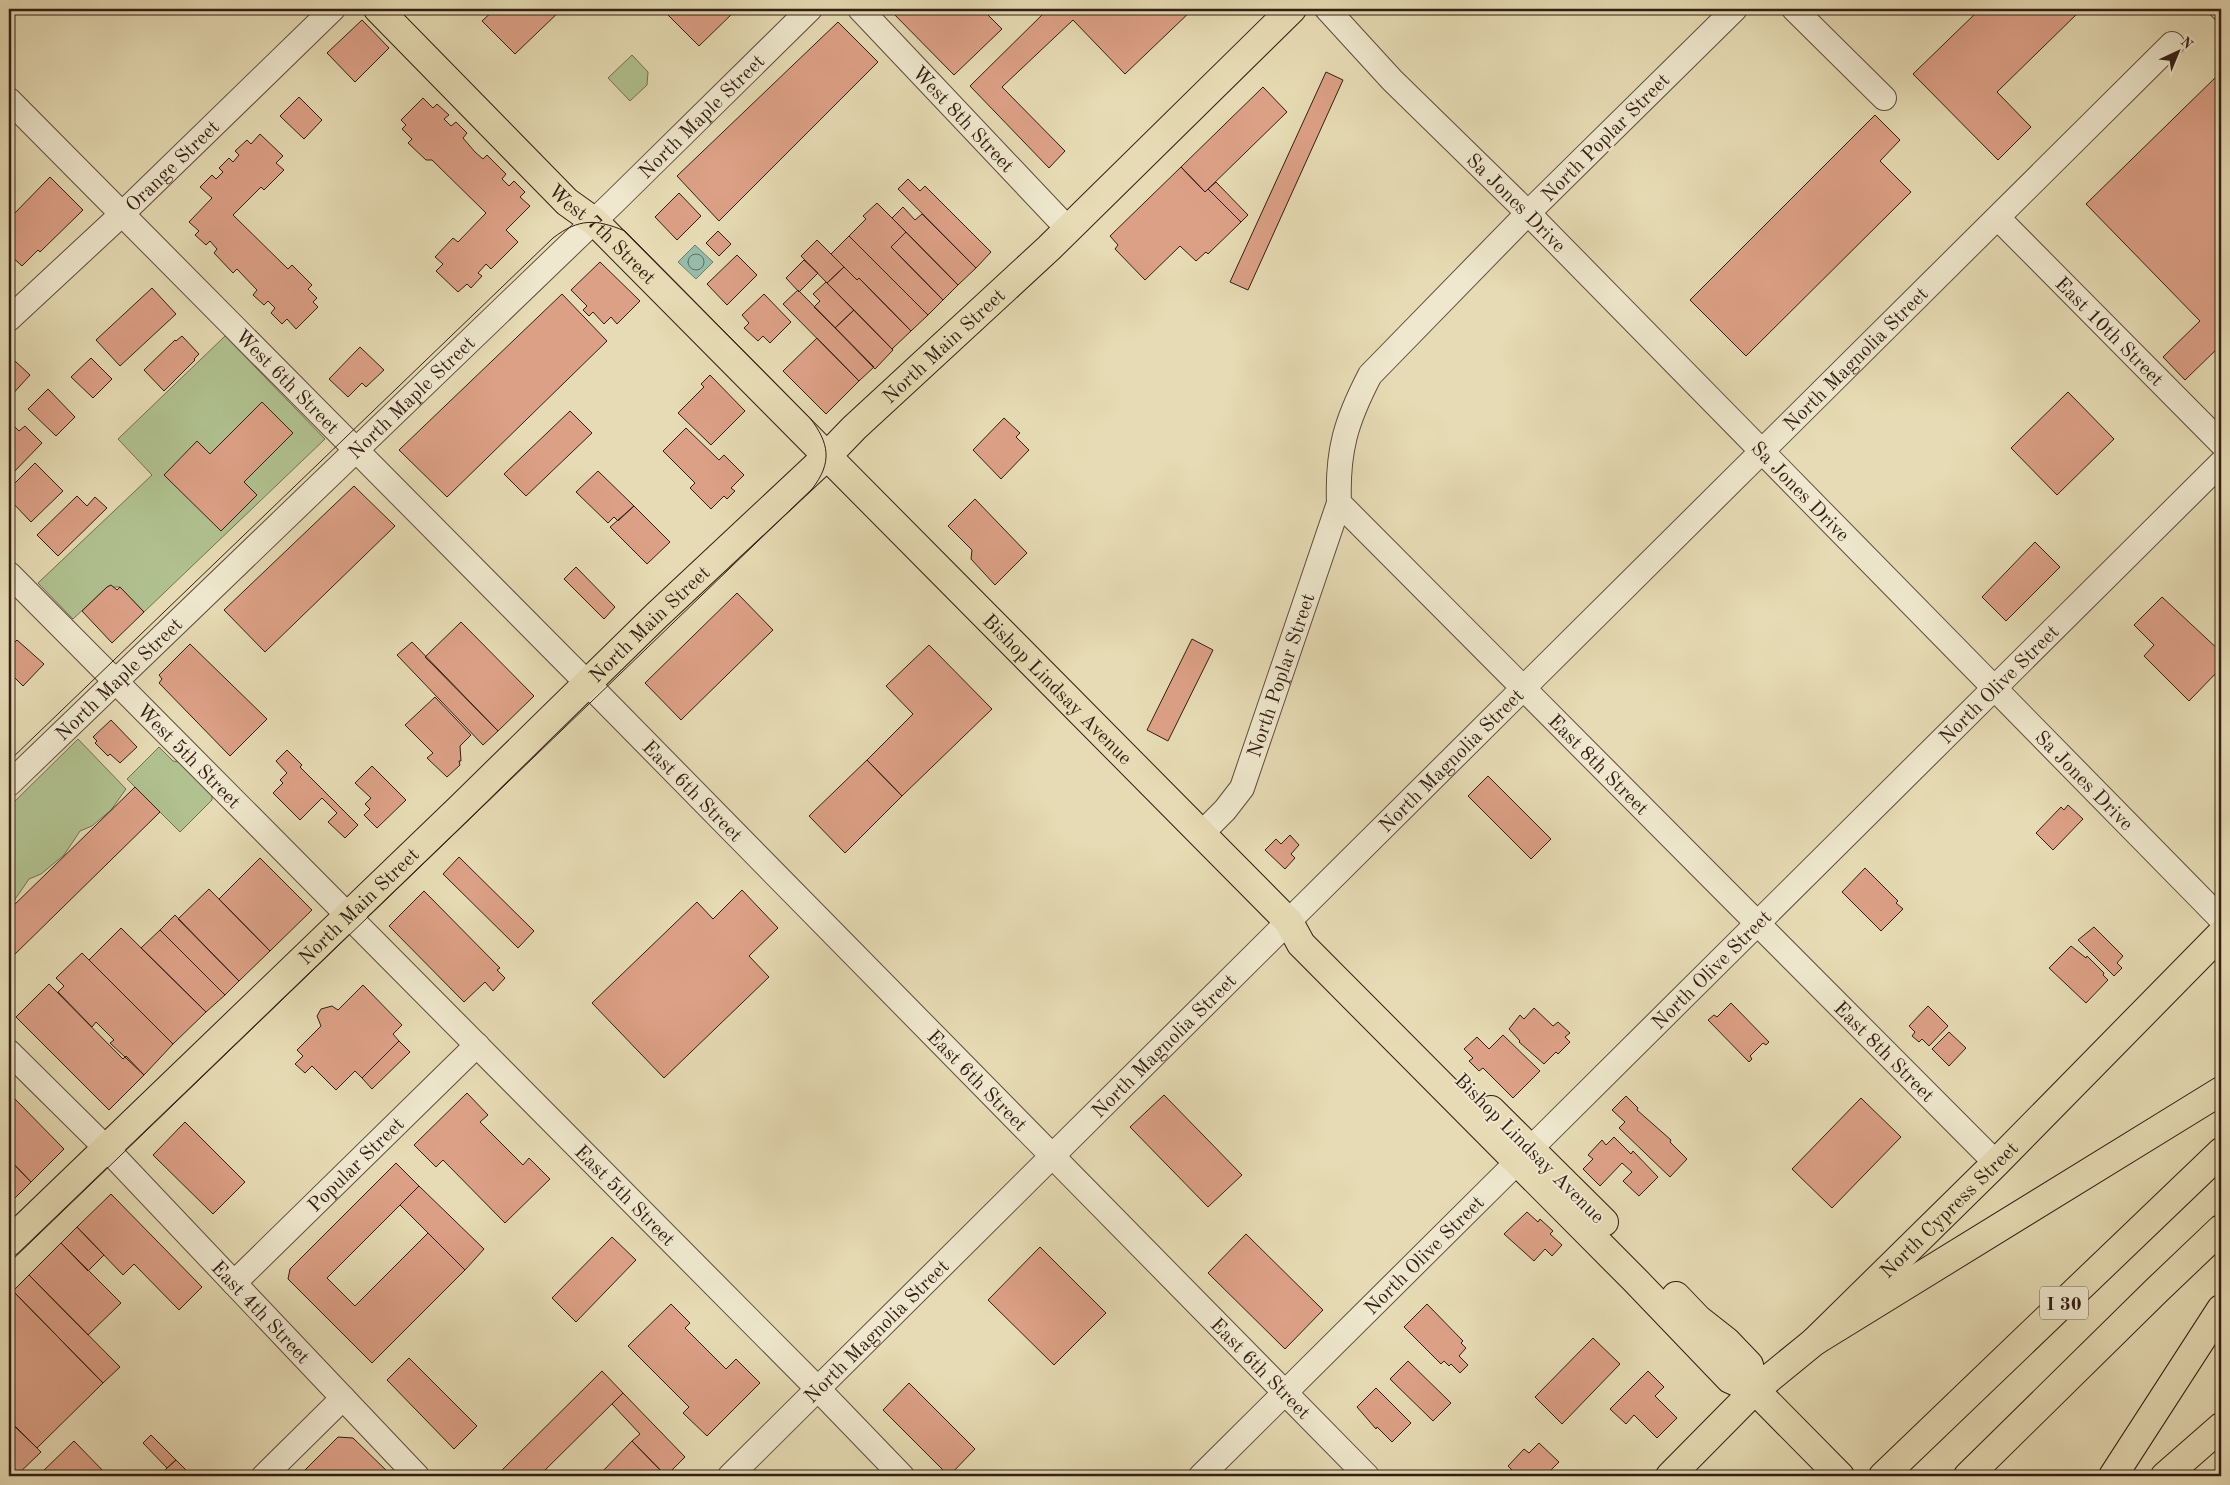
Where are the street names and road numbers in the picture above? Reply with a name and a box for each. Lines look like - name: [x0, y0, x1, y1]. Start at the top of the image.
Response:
- street label: North Maple Street: [636, 52, 769, 183]
- street label: West 8th Street: [908, 63, 1017, 177]
- street label: North Poplar Street: [1539, 71, 1674, 206]
- street label: Orange Street: [123, 117, 224, 216]
- street label: Sa Jones Drive: [1462, 151, 1569, 257]
- street label: West 7th Street: [544, 181, 659, 289]
- street label: East 10th Street: [2050, 274, 2167, 391]
- street label: North Magnolia Street: [1781, 284, 1933, 436]
- street label: North Main Street: [880, 286, 1010, 408]
- street label: West 6th Street: [231, 327, 342, 439]
- street label: North Maple Street: [345, 333, 480, 464]
- street label: Sa Jones Drive: [1746, 439, 1852, 546]
- street label: North Main Street: [586, 563, 715, 687]
- street label: North Poplar Street: [1245, 591, 1319, 760]
- street label: Bishop Lindsay Avenue: [978, 611, 1135, 769]
- street label: North Maple Street: [53, 615, 187, 745]
- street label: North Olive Street: [1936, 622, 2063, 749]
- street label: North Magnolia Street: [1376, 686, 1528, 837]
- street label: West 5th Street: [132, 701, 244, 813]
- street label: East 8th Street: [1544, 711, 1652, 820]
- street label: Sa Jones Drive: [2030, 728, 2136, 835]
- street label: East 6th Street: [638, 738, 745, 846]
- street label: North Main Street: [296, 845, 424, 969]
- street label: North Olive Street: [1649, 908, 1776, 1034]
- street label: North Magnolia Street: [1089, 971, 1241, 1123]
- street label: East 8th Street: [1829, 998, 1937, 1107]
- street label: East 6th Street: [922, 1027, 1030, 1136]
- street label: Bishop Lindsay Avenue: [1450, 1071, 1607, 1228]
- street label: Popular Street: [305, 1114, 409, 1217]
- street label: North Cypress Street: [1877, 1139, 2023, 1283]
- street label: East 5th Street: [570, 1142, 678, 1251]
- street label: North Olive Street: [1362, 1193, 1489, 1319]
- street label: North Magnolia Street: [802, 1257, 954, 1408]
- street label: East 4th Street: [207, 1258, 313, 1368]
- road number: I 30: [2040, 1286, 2088, 1320]
- street label: East 6th Street: [1206, 1315, 1313, 1424]

